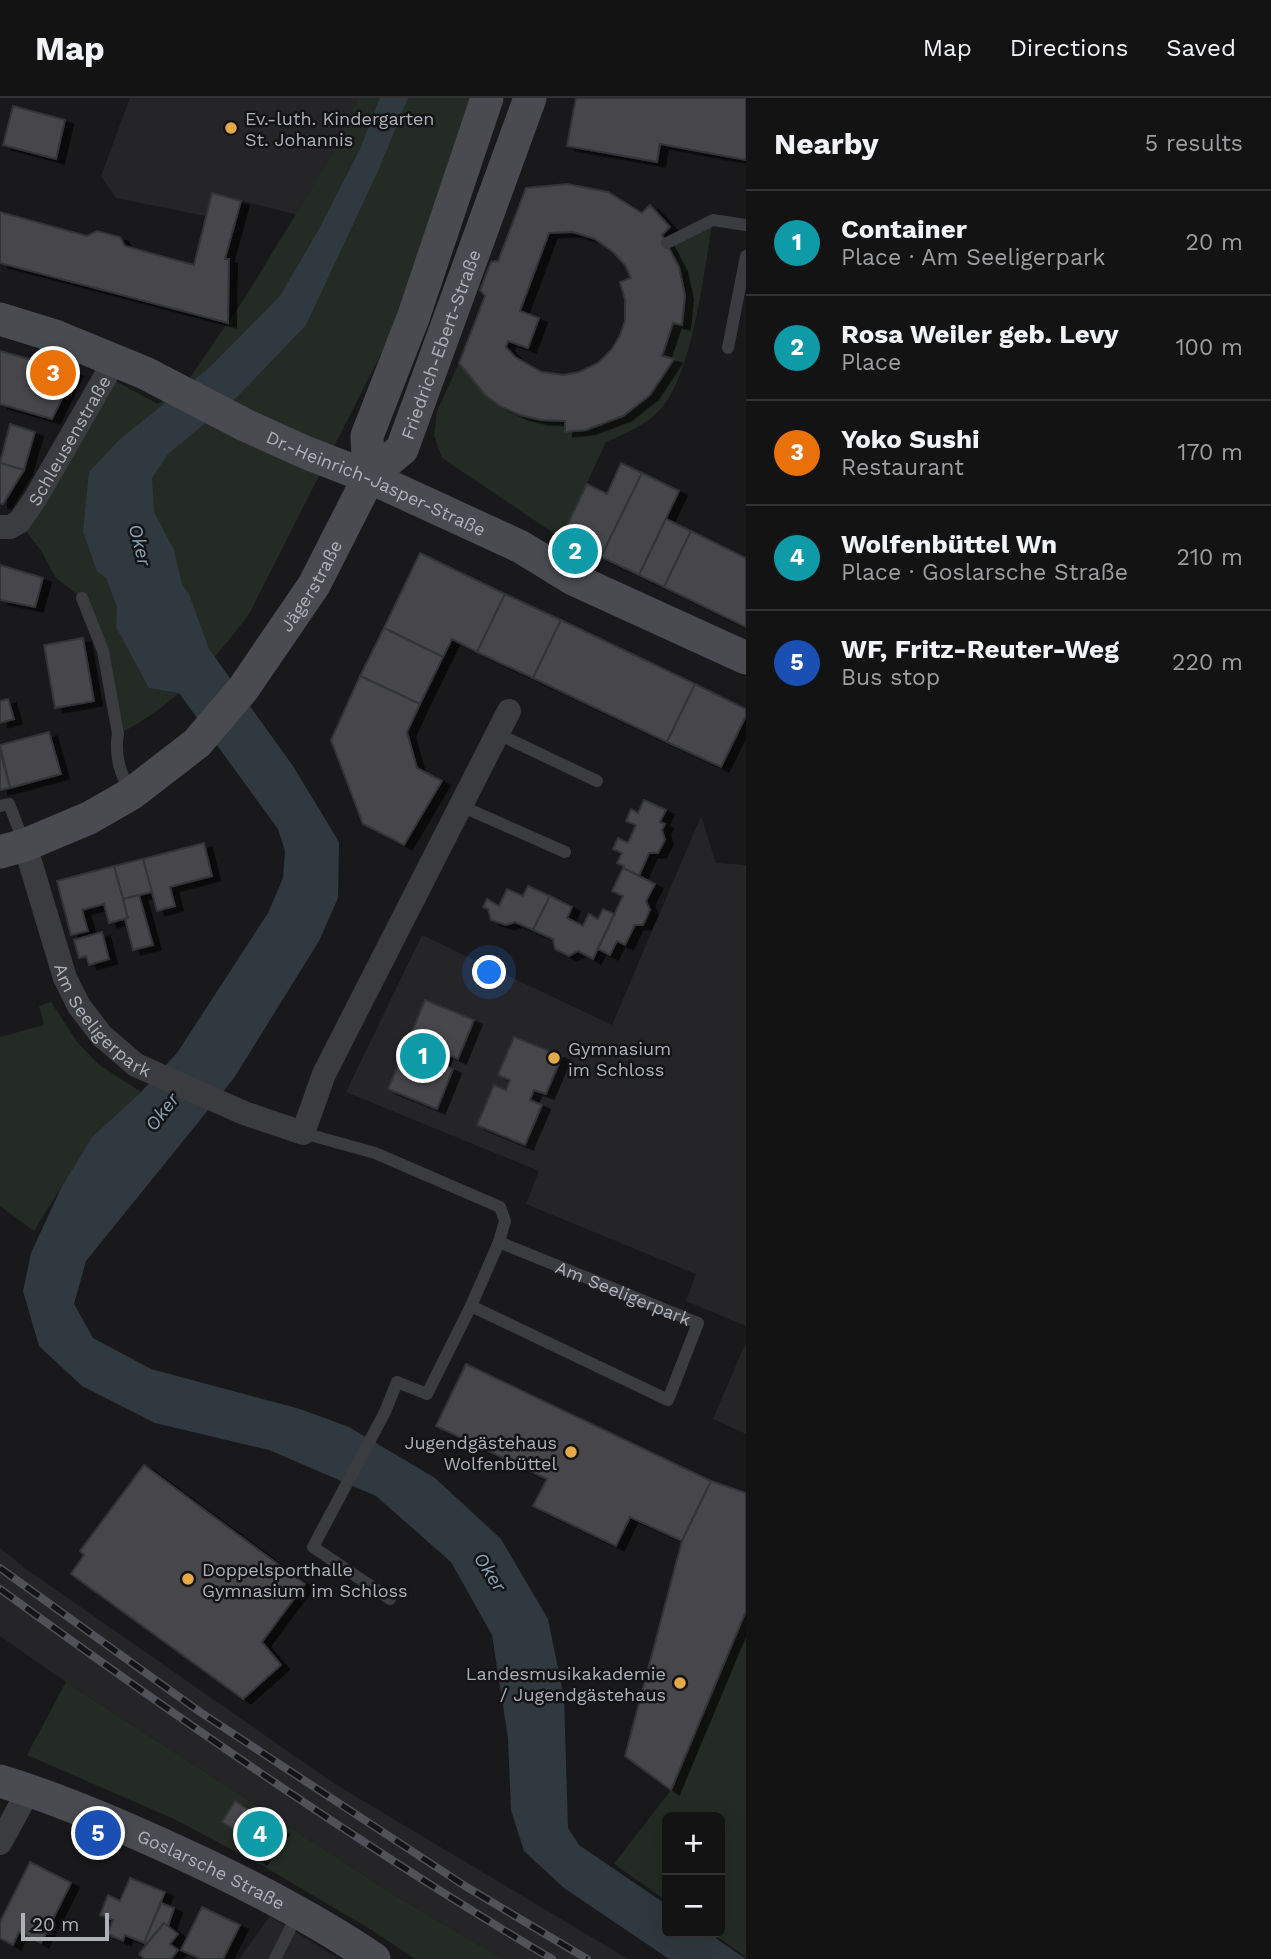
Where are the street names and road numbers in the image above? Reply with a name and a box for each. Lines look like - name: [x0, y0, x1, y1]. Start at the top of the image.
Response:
- street label: Friedrich-Ebert-Straße: [396, 246, 484, 442]
- street label: Schleusenstraße: [23, 372, 114, 509]
- street label: Dr.-Heinrich-Jasper-Straße: [263, 426, 489, 540]
- street label: Jägerstraße: [275, 536, 346, 635]
- street label: Am Seeligerpark: [51, 961, 154, 1081]
- street label: Am Seeligerpark: [553, 1256, 694, 1330]
- street label: Goslarsche Straße: [134, 1824, 289, 1913]

